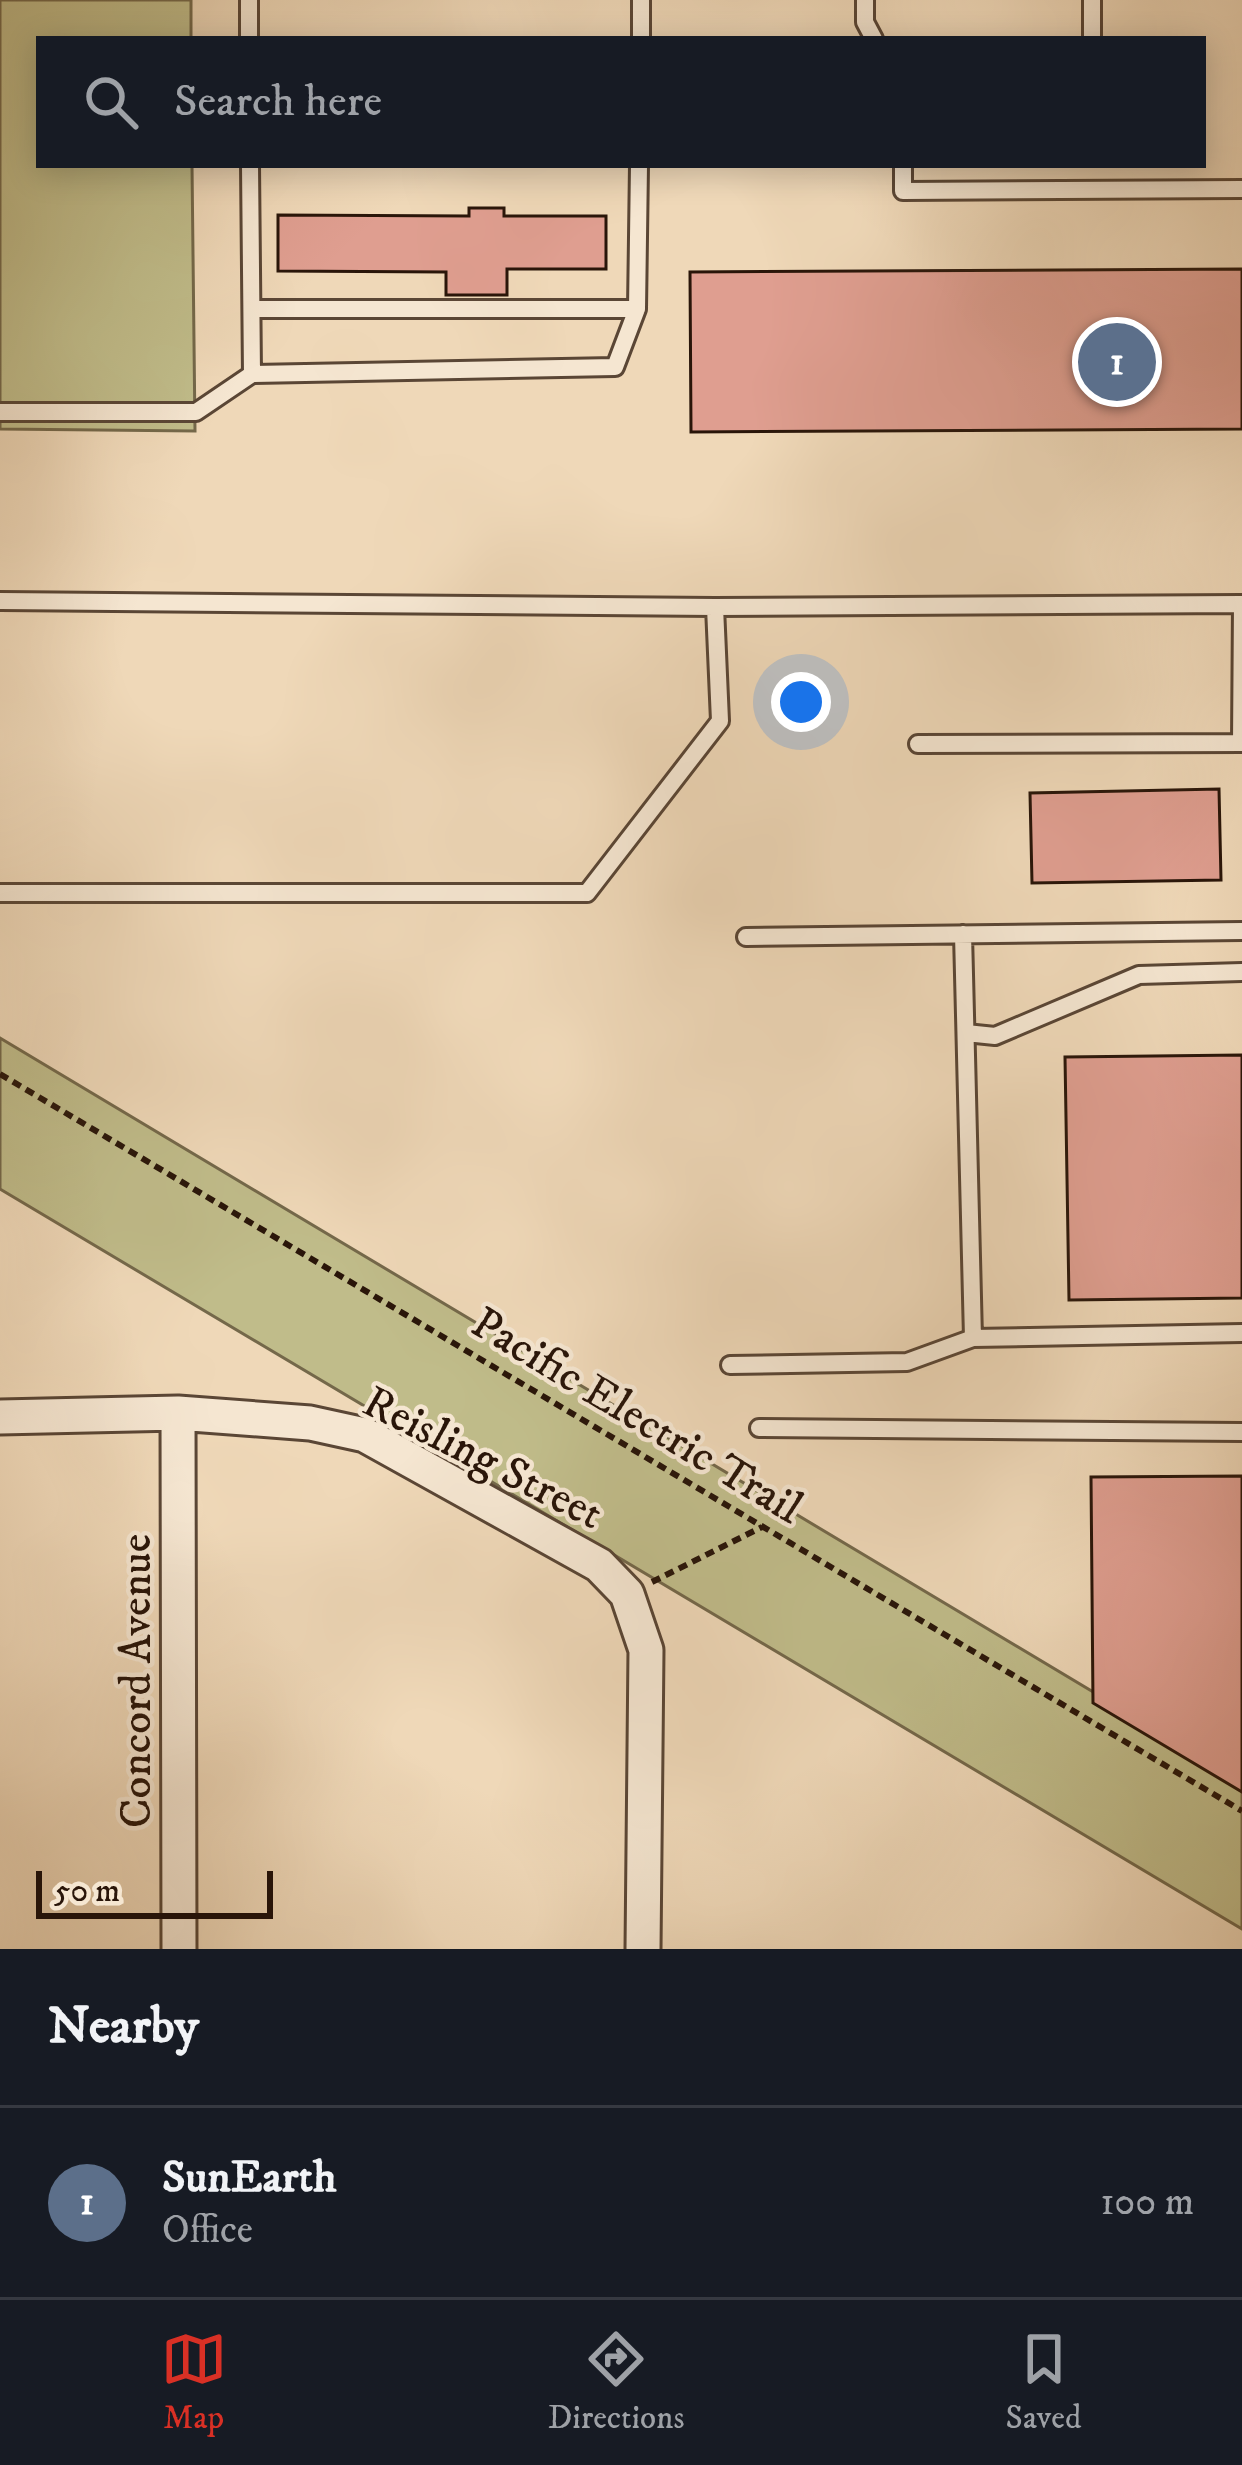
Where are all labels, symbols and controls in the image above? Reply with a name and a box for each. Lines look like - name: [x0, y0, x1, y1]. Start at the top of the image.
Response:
- search box: [36, 36, 1206, 168]
- icon: search: [78, 69, 144, 135]
- text: Search here: [174, 74, 382, 130]
- pin: 1: [1078, 317, 1156, 407]
- your location: [771, 672, 831, 732]
- street label: Pacific Electric Trail: [461, 1296, 812, 1538]
- street label: Reisling Street: [353, 1374, 612, 1543]
- street label: Concord Avenue: [109, 1534, 165, 1828]
- scale bar: [36, 1865, 273, 1918]
- text: 50 m: [54, 1871, 120, 1912]
- text: Nearby: [48, 1995, 199, 2059]
- text: SunEarth: [162, 2150, 337, 2206]
- text: 1: [80, 2178, 94, 2227]
- text: 100 m: [1100, 2178, 1194, 2227]
- text: Office: [162, 2206, 253, 2255]
- tab: Map: [161, 2326, 227, 2439]
- tab: Directions: [548, 2326, 684, 2439]
- tab: Saved: [1006, 2326, 1081, 2439]

